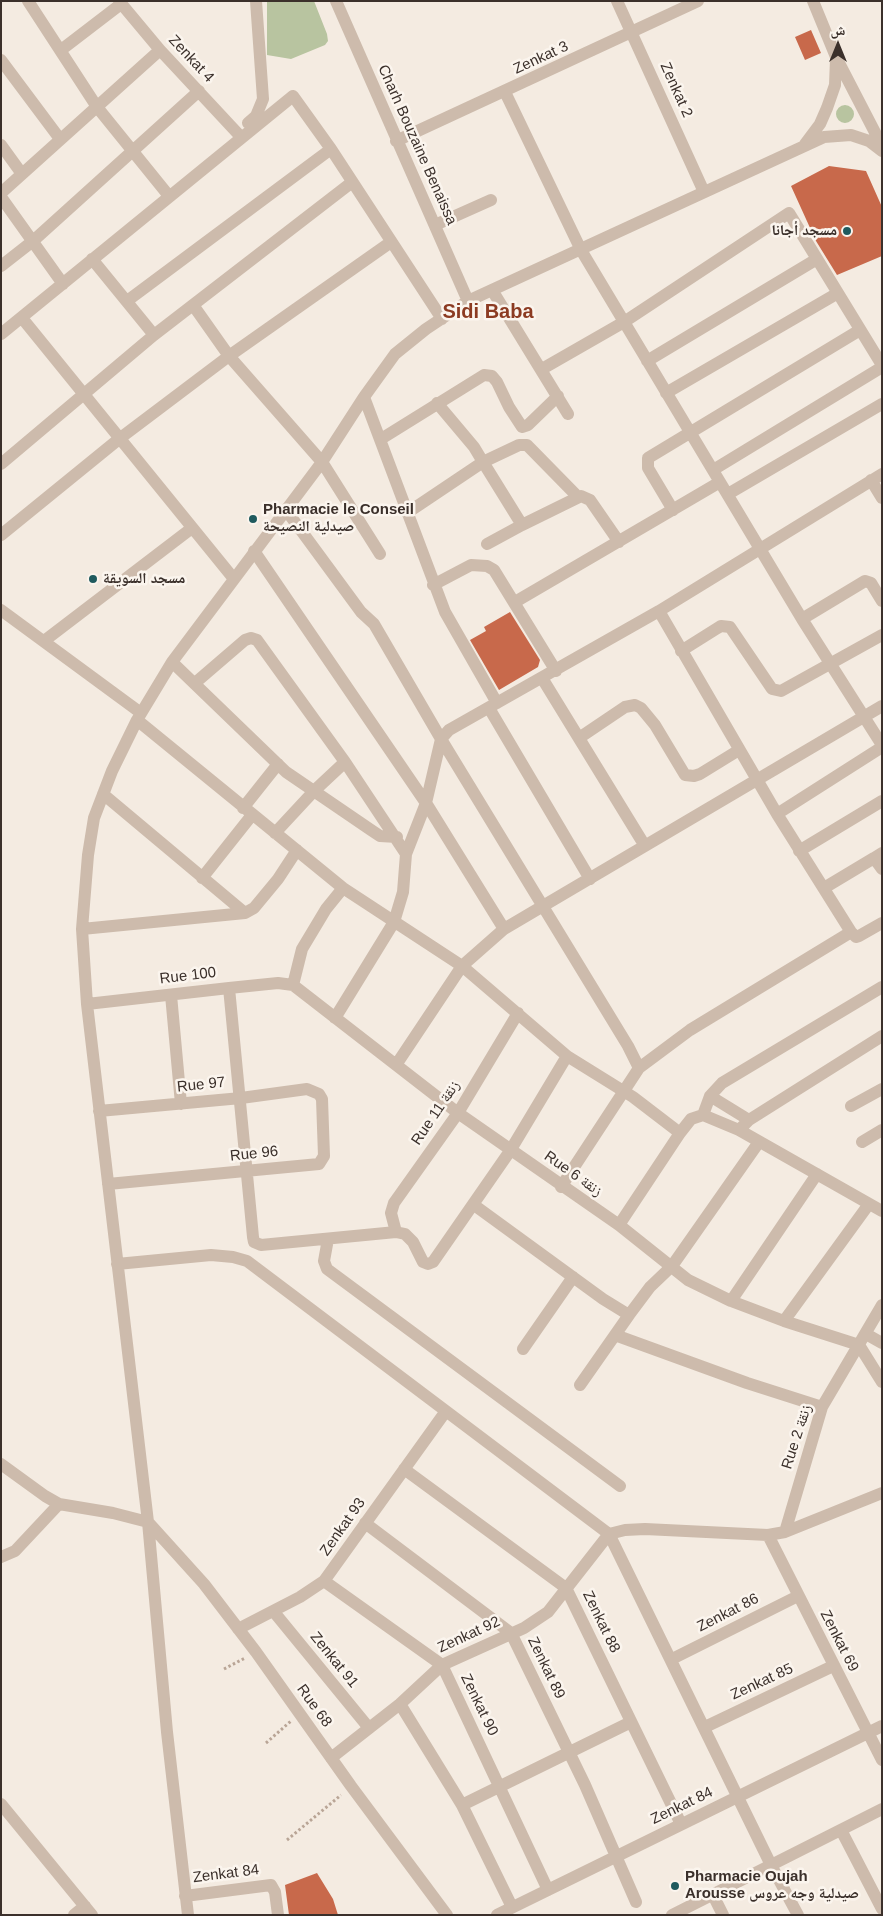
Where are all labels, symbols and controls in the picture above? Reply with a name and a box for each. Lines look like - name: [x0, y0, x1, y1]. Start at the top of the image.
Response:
- north arrow: [813, 20, 863, 70]
- text: ش: [831, 22, 845, 38]
- street label: Zenkat 4: [165, 32, 217, 86]
- street label: Zenkat 3: [511, 38, 571, 78]
- street label: Zenkat 2: [656, 60, 696, 120]
- street label: Charh Bouzaine Benaissa: [374, 62, 460, 228]
- place label: مسجد أجانا: [771, 222, 837, 240]
- marker: مسجد أجانا: [841, 225, 853, 237]
- district label: Sidi Baba: [442, 300, 534, 324]
- place label: Pharmacie le Conseil صيدلية النصيحة: [263, 501, 414, 536]
- marker: Pharmacie le Conseil صيدلية النصيحة: [247, 513, 259, 525]
- place label: مسجد السويقة: [103, 570, 185, 588]
- marker: مسجد السويقة: [87, 573, 99, 585]
- street label: Rue 100: [159, 964, 217, 988]
- street label: Rue 97: [176, 1074, 226, 1096]
- street label: Rue 11 زنقة: [408, 1077, 464, 1149]
- street label: Rue 96: [229, 1143, 279, 1165]
- street label: Rue 6 زنقة: [541, 1148, 605, 1200]
- street label: Rue 2 زنقة: [778, 1403, 816, 1471]
- street label: Zenkat 93: [316, 1495, 370, 1559]
- street label: Zenkat 88: [578, 1588, 624, 1656]
- street label: Zenkat 86: [694, 1590, 762, 1636]
- street label: Zenkat 69: [816, 1607, 862, 1675]
- street label: Zenkat 92: [435, 1613, 503, 1657]
- street label: Zenkat 91: [306, 1628, 362, 1692]
- street label: Zenkat 89: [523, 1634, 569, 1702]
- street label: Zenkat 85: [728, 1660, 796, 1704]
- street label: Zenkat 90: [456, 1671, 502, 1739]
- street label: Rue 68: [293, 1681, 335, 1731]
- street label: Zenkat 84: [648, 1783, 716, 1829]
- street label: Zenkat 84: [192, 1861, 260, 1887]
- place label: Pharmacie Oujah Arousse صيدلية وجه عروس: [685, 1868, 859, 1903]
- marker: Pharmacie Oujah Arousse صيدلية وجه عروس: [669, 1880, 681, 1892]

